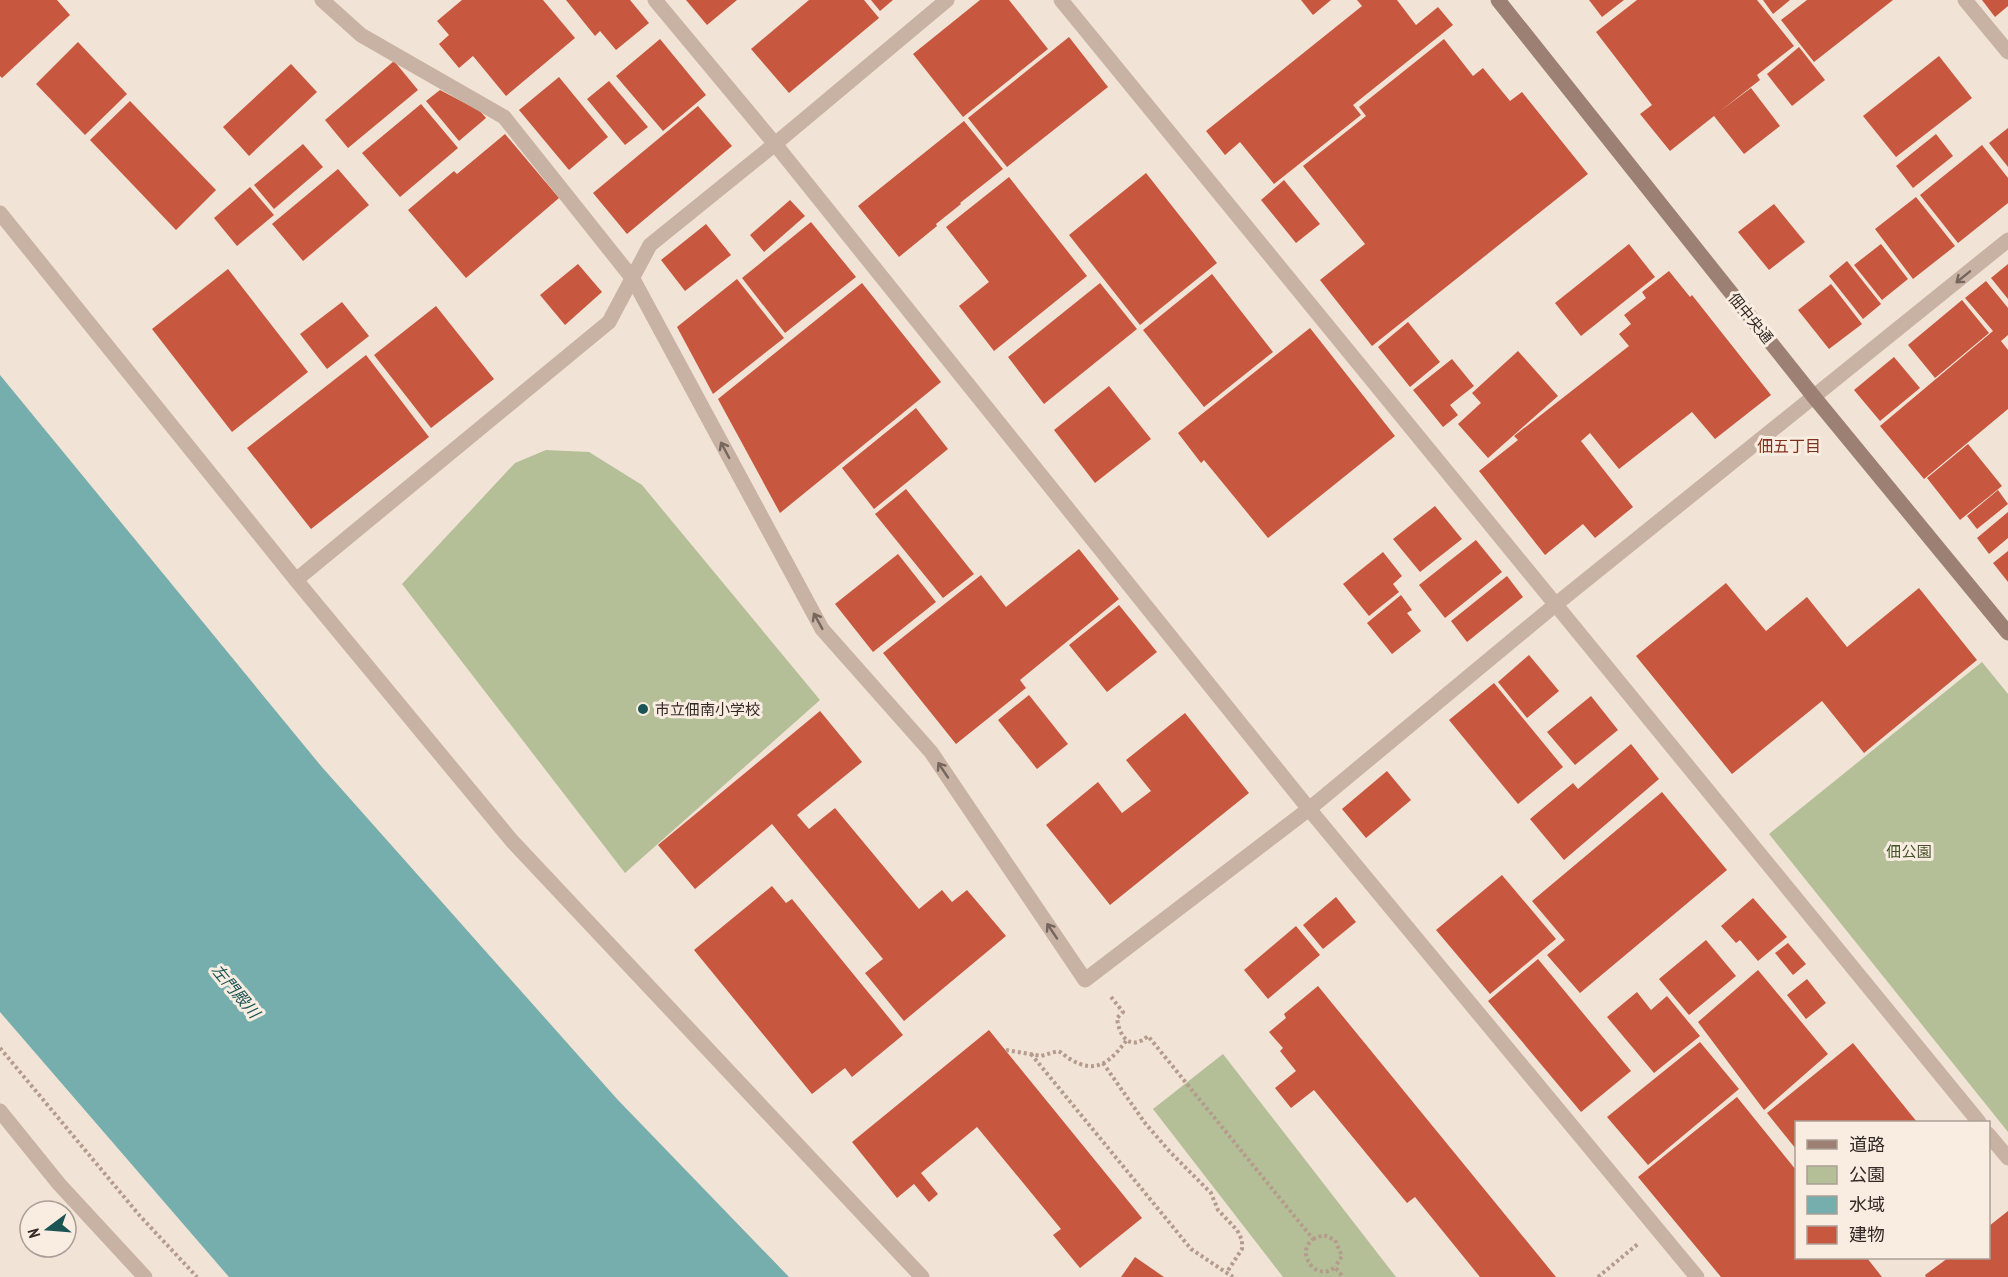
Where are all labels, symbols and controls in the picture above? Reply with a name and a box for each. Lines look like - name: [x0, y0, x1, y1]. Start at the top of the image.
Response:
- one-way arrow: [1955, 270, 1971, 283]
- street label: 佃中央通: [1725, 289, 1777, 347]
- district label: 佃五丁目: [1757, 436, 1821, 456]
- one-way arrow: [719, 441, 730, 459]
- one-way arrow: [812, 613, 824, 630]
- place label: 市立佃南小学校: [655, 700, 760, 719]
- marker: 市立佃南小学校: [636, 702, 650, 716]
- one-way arrow: [937, 762, 949, 778]
- park label: 佃公園: [1886, 842, 1932, 861]
- one-way arrow: [1046, 924, 1058, 940]
- water label: 左門殿川: [208, 960, 266, 1023]
- legend: [1795, 1121, 1990, 1259]
- text: 道路: [1849, 1133, 1885, 1156]
- text: 公園: [1849, 1163, 1885, 1186]
- text: 水域: [1849, 1193, 1885, 1216]
- north arrow: [18, 1199, 78, 1259]
- text: 建物: [1849, 1223, 1885, 1246]
- text: N: [23, 1226, 44, 1240]

